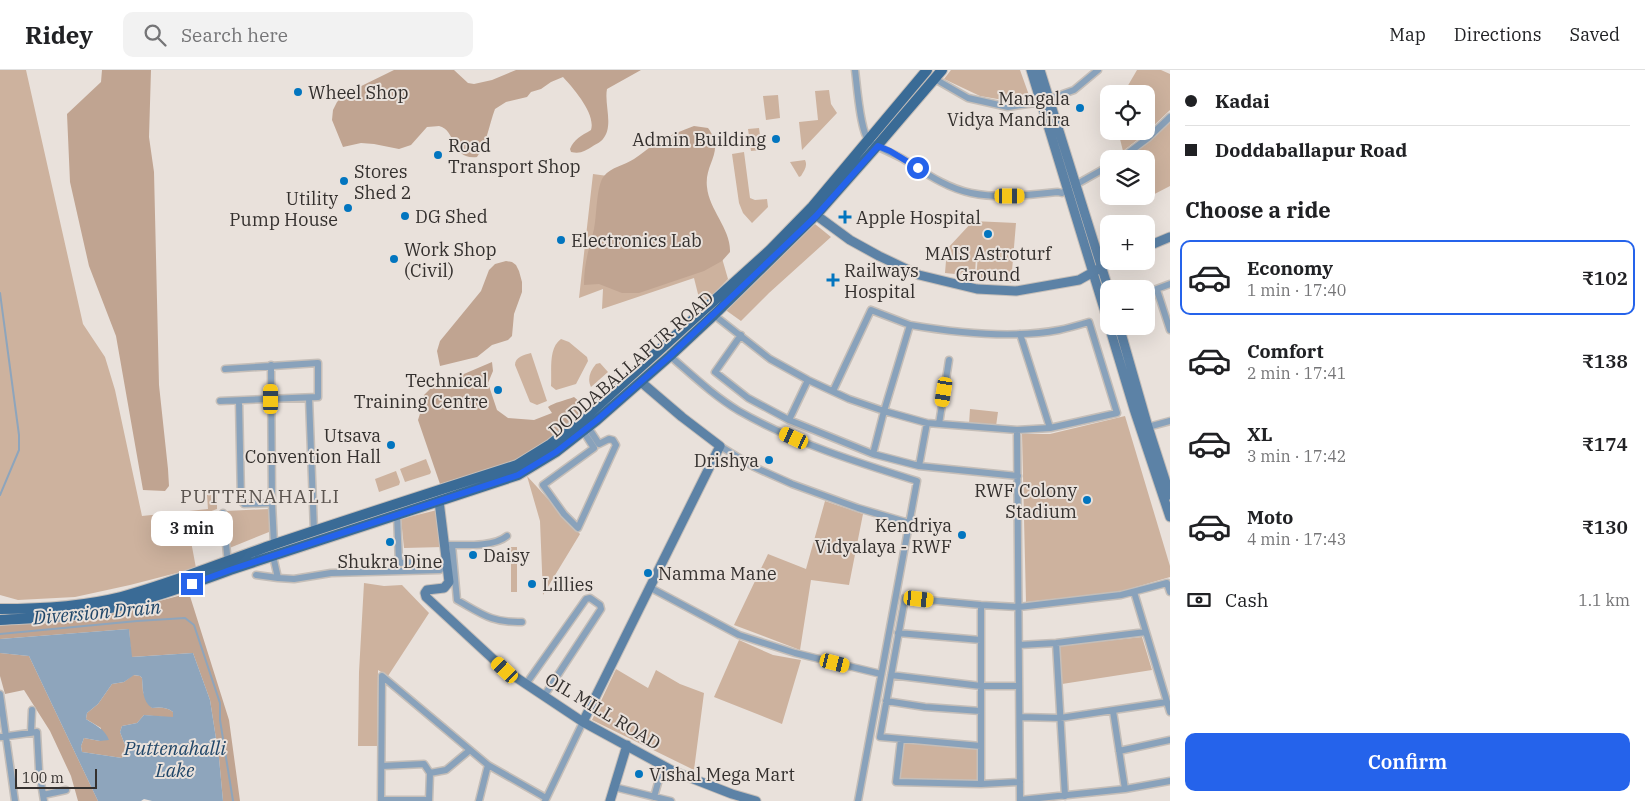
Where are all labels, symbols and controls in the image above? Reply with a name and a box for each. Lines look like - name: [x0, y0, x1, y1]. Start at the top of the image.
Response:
- search box: [123, 12, 473, 57]
- text: Ridey: [25, 19, 93, 51]
- icon: search: [141, 21, 169, 49]
- text: Search here: [181, 23, 288, 47]
- text: Map: [1389, 23, 1426, 46]
- text: Directions: [1454, 23, 1542, 46]
- text: Saved: [1570, 23, 1620, 46]
- place label: Wheel Shop: [308, 81, 409, 104]
- map controls: [1100, 85, 1155, 335]
- button: locate: [1100, 85, 1155, 140]
- marker: Wheel Shop: [292, 86, 304, 98]
- place label: Mangala Vidya Mandira: [947, 87, 1070, 131]
- text: Kadai: [1215, 89, 1270, 113]
- marker: Mangala Vidya Mandira: [1074, 102, 1086, 114]
- place label: Admin Building: [632, 128, 766, 151]
- marker: Admin Building: [770, 133, 782, 145]
- place label: Road Transport Shop: [448, 134, 581, 178]
- text: Doddaballapur Road: [1215, 138, 1407, 162]
- marker: Road Transport Shop: [432, 149, 444, 161]
- button: layers: [1100, 150, 1155, 205]
- route start: [907, 157, 929, 179]
- place label: Stores Shed 2: [354, 160, 412, 204]
- marker: Stores Shed 2: [338, 175, 350, 187]
- place label: Utility Pump House: [229, 187, 338, 231]
- car: [995, 189, 1025, 204]
- text: Choose a ride: [1185, 195, 1331, 224]
- marker: Utility Pump House: [342, 202, 354, 214]
- place label: DG Shed: [415, 205, 488, 228]
- place label: Apple Hospital: [856, 206, 981, 229]
- marker: DG Shed: [399, 210, 411, 222]
- marker: Apple Hospital: [838, 210, 852, 224]
- button: +: [1100, 215, 1155, 270]
- marker: MAIS Astroturf Ground: [982, 228, 994, 240]
- place label: Electronics Lab: [571, 229, 702, 252]
- marker: Electronics Lab: [555, 234, 567, 246]
- place label: Work Shop (Civil): [404, 238, 496, 282]
- place label: MAIS Astroturf Ground: [925, 242, 1053, 286]
- marker: Work Shop (Civil): [388, 253, 400, 265]
- icon: car: [1187, 255, 1232, 300]
- text: Economy: [1247, 256, 1333, 280]
- place label: Railways Hospital: [844, 259, 919, 303]
- text: ₹102: [1582, 266, 1628, 290]
- marker: Railways Hospital: [826, 273, 840, 287]
- button: −: [1100, 280, 1155, 335]
- text: 1 min · 17:40: [1247, 280, 1346, 300]
- street label: DODDABALLAPUR ROAD: [544, 286, 718, 442]
- icon: car: [1187, 338, 1232, 383]
- text: Comfort: [1247, 339, 1324, 363]
- text: ₹138: [1582, 349, 1628, 373]
- text: 2 min · 17:41: [1247, 363, 1346, 383]
- place label: Technical Training Centre: [354, 369, 488, 413]
- car: [934, 376, 953, 408]
- car: [263, 384, 278, 414]
- marker: Technical Training Centre: [492, 384, 504, 396]
- icon: car: [1187, 421, 1232, 466]
- text: XL: [1247, 422, 1273, 446]
- place label: Utsava Convention Hall: [245, 424, 381, 468]
- car: [777, 425, 810, 451]
- text: ₹174: [1582, 432, 1628, 456]
- marker: Utsava Convention Hall: [385, 439, 397, 451]
- text: 3 min · 17:42: [1247, 446, 1346, 466]
- place label: Drishya: [694, 449, 759, 472]
- marker: Drishya: [763, 454, 775, 466]
- place label: RWF Colony Stadium: [974, 479, 1077, 523]
- district label: PUTTENAHALLI: [180, 484, 340, 508]
- marker: RWF Colony Stadium: [1081, 494, 1093, 506]
- icon: car: [1187, 504, 1232, 549]
- text: Moto: [1247, 505, 1293, 529]
- callout: 3 min: [151, 512, 233, 546]
- place label: Kendriya Vidyalaya - RWF: [815, 514, 952, 558]
- text: ₹130: [1582, 515, 1628, 539]
- text: 3 min: [170, 518, 214, 538]
- marker: Kendriya Vidyalaya - RWF: [956, 529, 968, 541]
- text: 4 min · 17:43: [1247, 529, 1346, 549]
- marker: Shukra Dine: [384, 536, 396, 548]
- place label: Daisy: [483, 544, 530, 567]
- marker: Daisy: [467, 549, 479, 561]
- place label: Shukra Dine: [338, 550, 442, 573]
- place label: Namma Mane: [658, 562, 777, 585]
- marker: Namma Mane: [642, 567, 654, 579]
- route end: [181, 573, 203, 595]
- place label: Lillies: [542, 573, 593, 596]
- marker: Lillies: [526, 578, 538, 590]
- icon: cash: [1185, 586, 1213, 614]
- text: Cash: [1225, 588, 1269, 612]
- car: [903, 590, 934, 608]
- text: 1.1 km: [1578, 590, 1630, 610]
- water label: Diversion Drain: [31, 594, 162, 630]
- car: [818, 652, 851, 674]
- car: [488, 654, 521, 686]
- street label: OIL MILL ROAD: [541, 667, 665, 755]
- button: Confirm: [1185, 733, 1630, 791]
- water label: Puttenahalli Lake: [123, 736, 226, 782]
- place label: Vishal Mega Mart: [649, 763, 795, 786]
- scale bar: [15, 766, 98, 789]
- marker: Vishal Mega Mart: [633, 768, 645, 780]
- text: 100 m: [22, 769, 64, 787]

